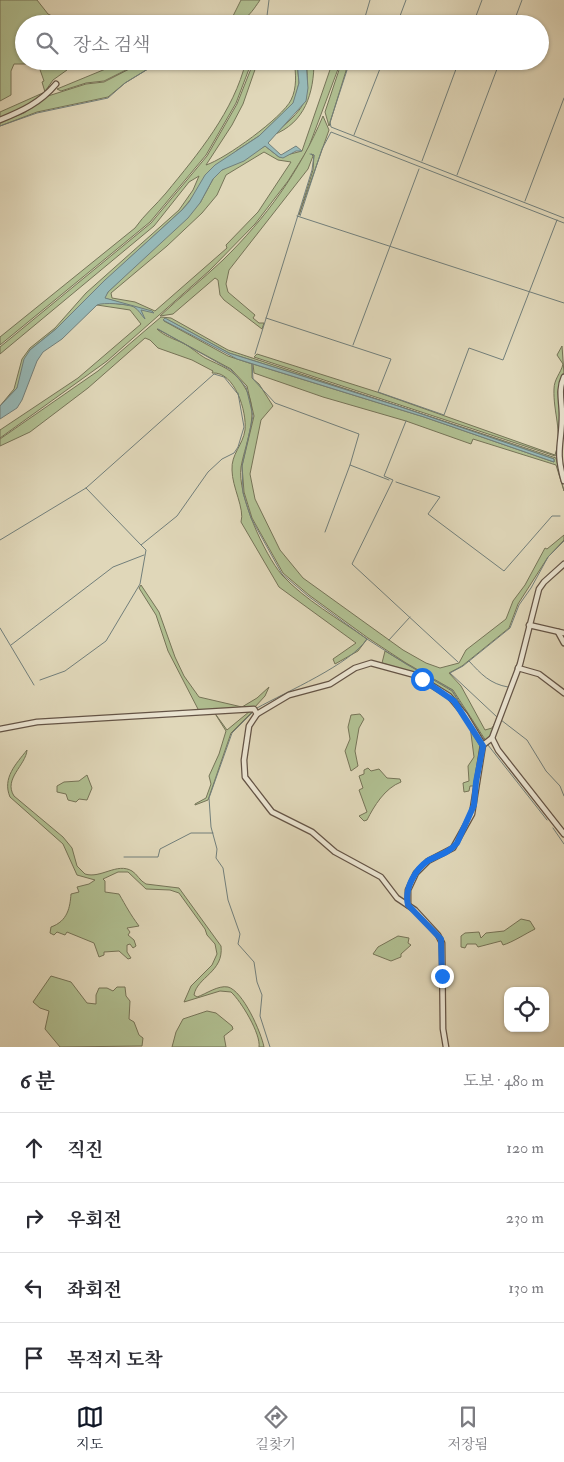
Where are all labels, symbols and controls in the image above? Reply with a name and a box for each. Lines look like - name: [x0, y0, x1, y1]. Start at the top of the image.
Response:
- search box: [15, 15, 549, 70]
- icon: search: [33, 29, 61, 57]
- text: 장소 검색: [73, 33, 150, 57]
- route start: [411, 668, 434, 691]
- route end: [431, 965, 454, 988]
- map controls: [504, 987, 549, 1032]
- button: locate: [504, 987, 549, 1032]
- text: 6 분: [20, 1068, 55, 1095]
- text: 도보 · 480 m: [463, 1071, 544, 1091]
- icon: ahead: [20, 1134, 48, 1162]
- text: 직진: [67, 1138, 104, 1162]
- text: 120 m: [506, 1138, 544, 1158]
- icon: right: [20, 1204, 48, 1232]
- text: 우회전: [67, 1208, 122, 1232]
- text: 230 m: [506, 1208, 544, 1228]
- icon: left: [20, 1274, 48, 1302]
- text: 좌회전: [67, 1278, 122, 1302]
- text: 130 m: [508, 1278, 544, 1298]
- icon: arrive: [20, 1344, 48, 1372]
- text: 목적지 도착: [67, 1348, 163, 1372]
- tab: 지도: [76, 1403, 104, 1453]
- tab: 길찾기: [255, 1403, 296, 1453]
- tab: 저장됨: [448, 1403, 488, 1453]

